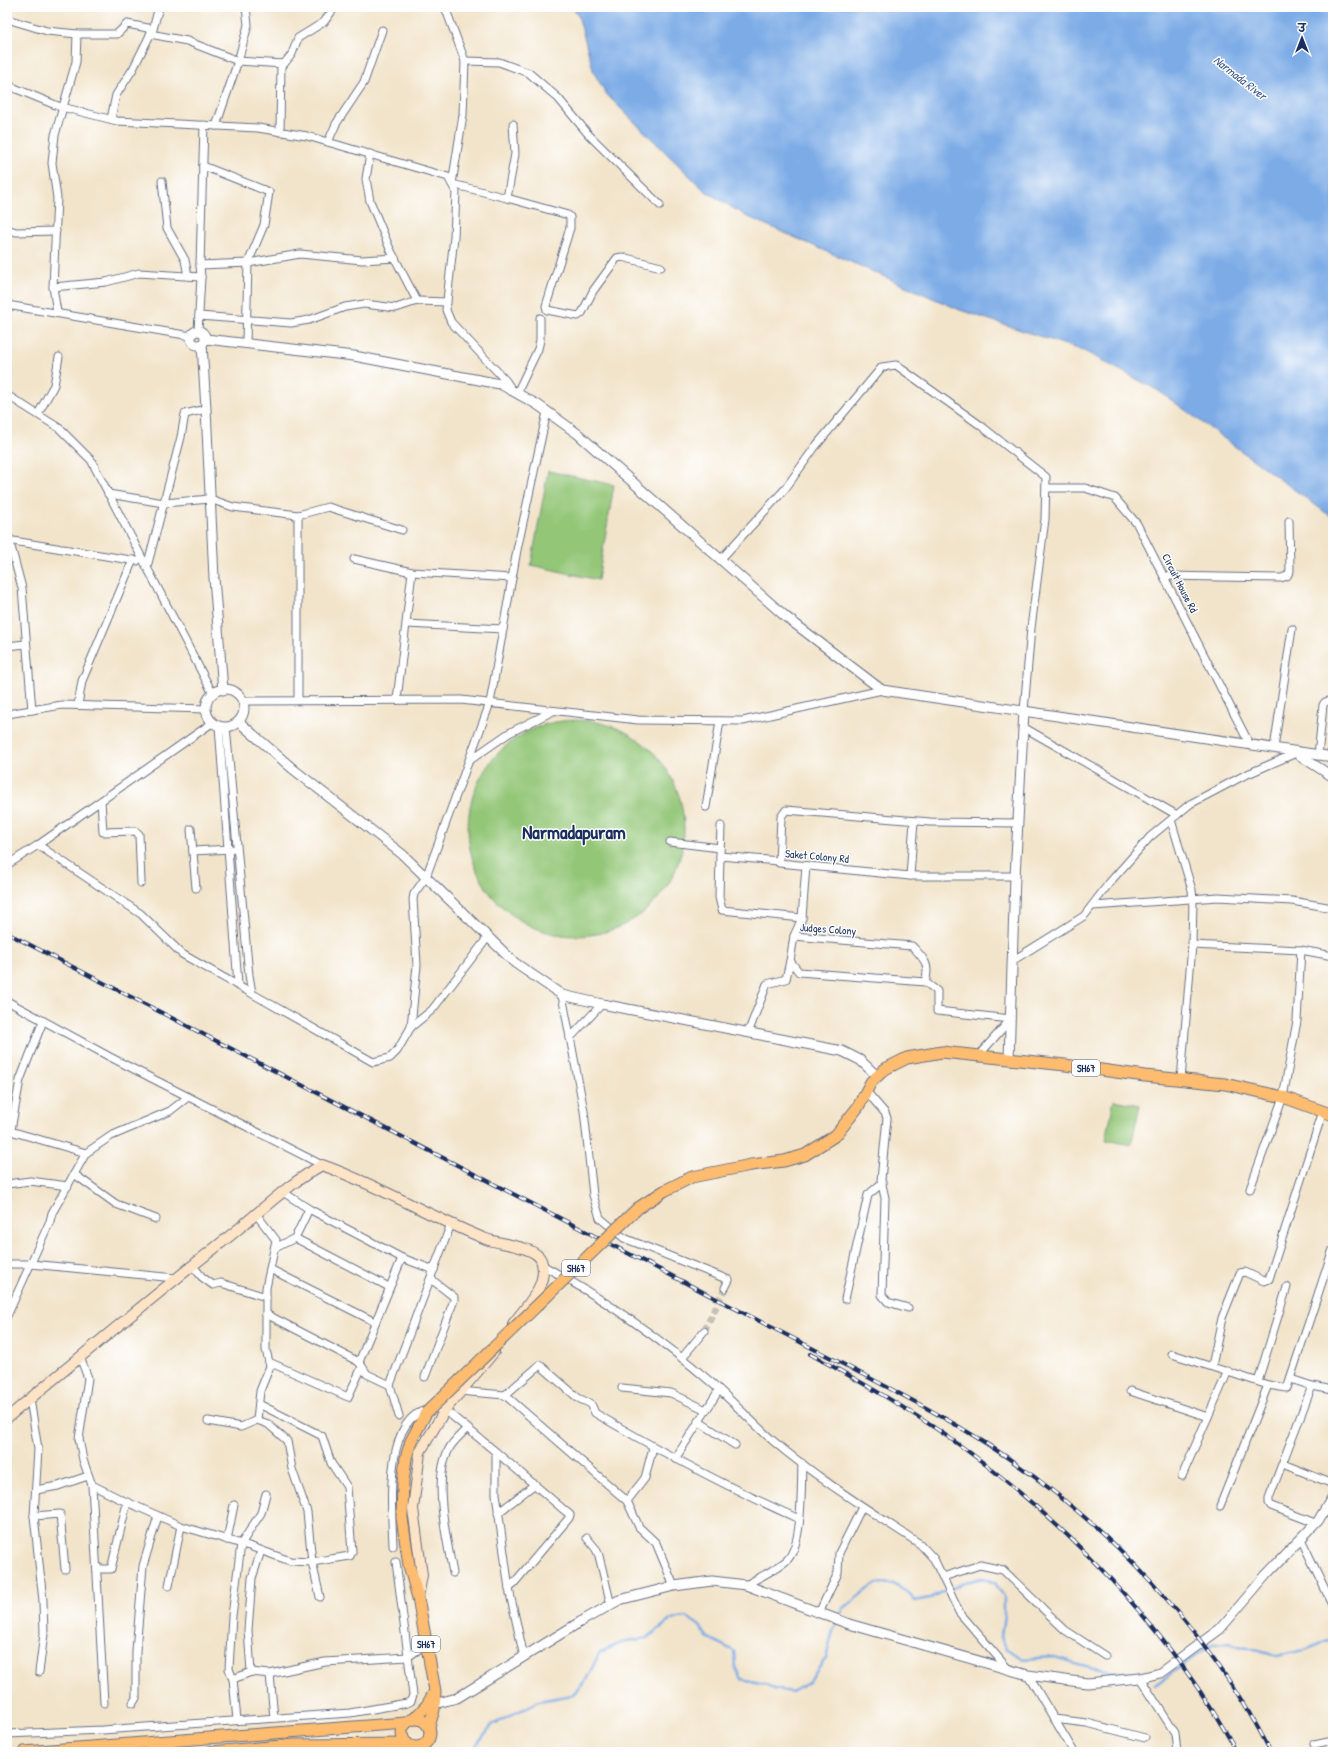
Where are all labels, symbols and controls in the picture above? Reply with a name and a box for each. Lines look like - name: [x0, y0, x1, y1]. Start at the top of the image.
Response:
- north arrow: [1282, 18, 1322, 58]
- text: उ: [1297, 21, 1307, 35]
- water label: Narmada River: [1210, 51, 1271, 105]
- street label: Circuit House Rd: [1159, 551, 1201, 616]
- district label: Narmadapuram: [522, 819, 626, 846]
- street label: Saket Colony Rd: [785, 846, 850, 866]
- street label: Judges Colony: [799, 920, 857, 938]
- road number: SH67: [1072, 1060, 1100, 1076]
- road number: SH67: [562, 1260, 590, 1276]
- road number: SH67: [412, 1636, 440, 1652]

